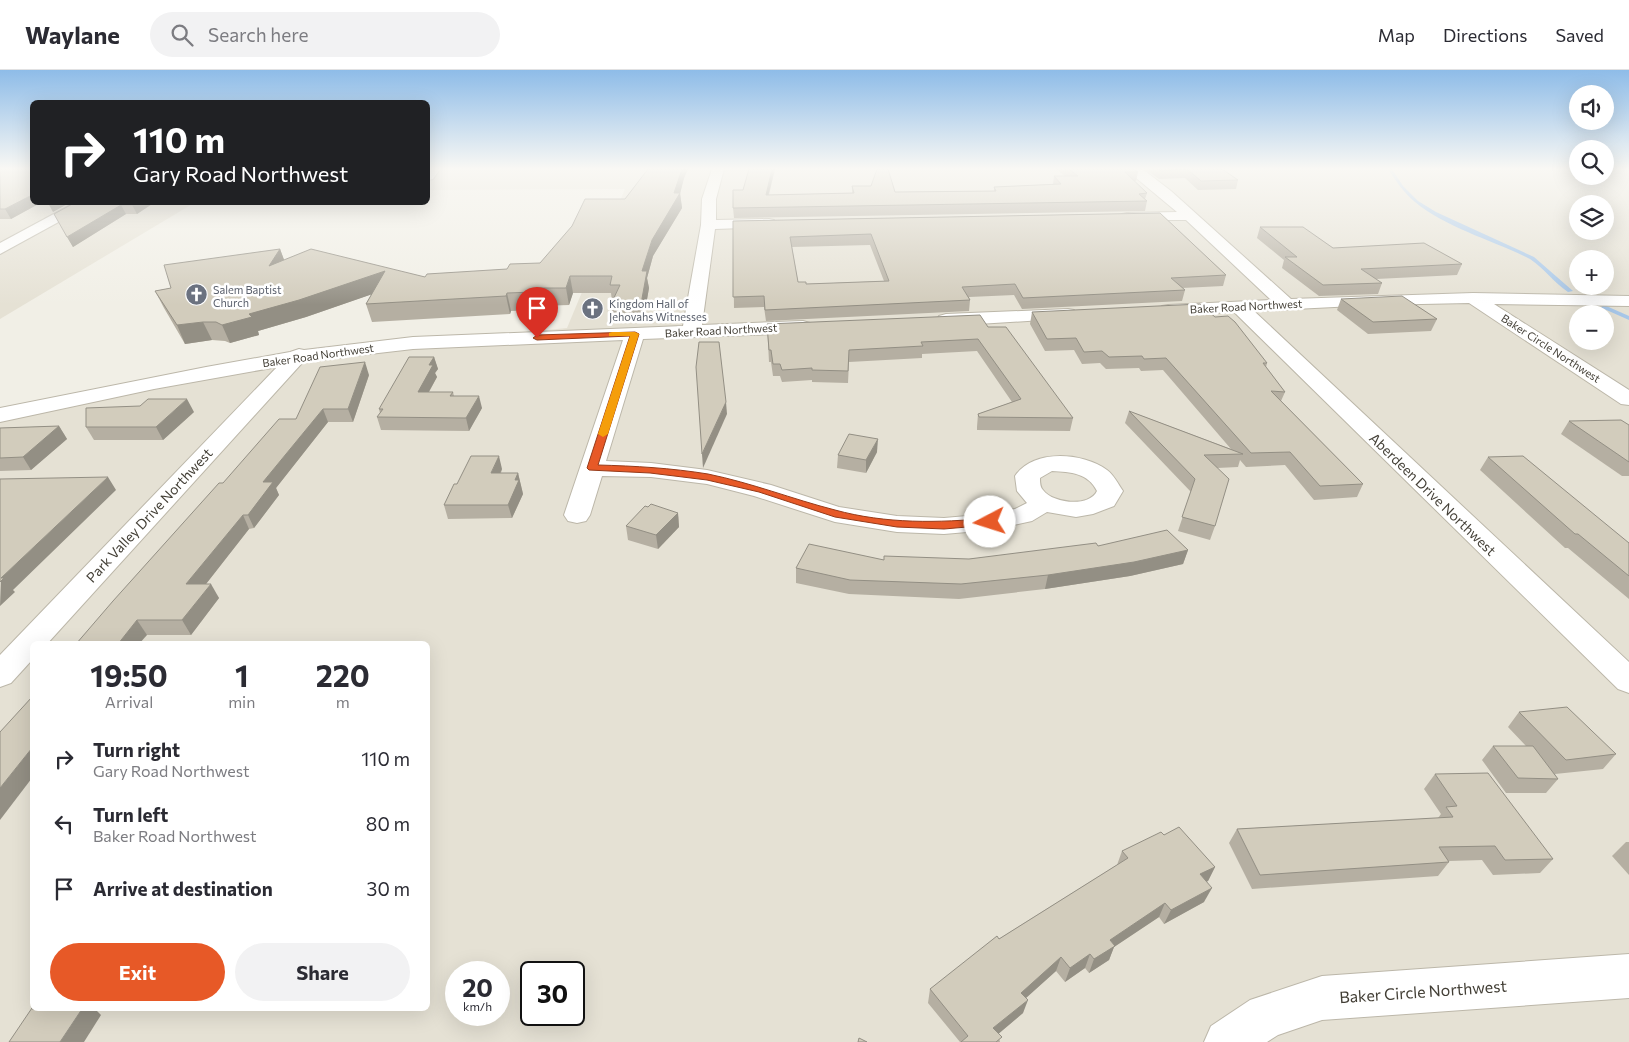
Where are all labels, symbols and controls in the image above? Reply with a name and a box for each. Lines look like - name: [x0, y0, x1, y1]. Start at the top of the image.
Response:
- search box: [150, 12, 500, 57]
- text: Waylane: [25, 20, 120, 49]
- icon: search: [168, 21, 196, 49]
- text: Search here: [208, 23, 308, 46]
- text: Map: [1378, 24, 1415, 46]
- text: Directions: [1443, 24, 1527, 46]
- text: Saved: [1555, 24, 1604, 46]
- map controls: [1569, 85, 1614, 350]
- button: sound: [1569, 85, 1614, 130]
- text: 110 m: [133, 117, 225, 160]
- icon: right: [50, 120, 115, 185]
- button: search: [1569, 140, 1614, 185]
- text: Gary Road Northwest: [133, 160, 348, 187]
- button: layers: [1569, 195, 1614, 240]
- button: +: [1569, 250, 1614, 295]
- church icon: Salem Baptist Church: [185, 283, 209, 307]
- place label: Salem Baptist Church: [213, 283, 282, 309]
- pin: [516, 287, 558, 338]
- icon: arrive: [523, 294, 551, 322]
- church icon: Kingdom Hall of Jehovahs Witnesses: [581, 297, 605, 321]
- place label: Kingdom Hall of Jehovahs Witnesses: [609, 297, 707, 324]
- street label: Baker Road Northwest: [1189, 297, 1303, 315]
- button: −: [1569, 305, 1614, 350]
- street label: Baker Circle Northwest: [1499, 311, 1603, 385]
- street label: Baker Road Northwest: [664, 321, 778, 339]
- street label: Baker Road Northwest: [261, 341, 375, 369]
- street label: Aberdeen Drive Northwest: [1366, 429, 1500, 559]
- street label: Park Valley Drive Northwest: [82, 444, 216, 586]
- position arrow: [963, 495, 1015, 547]
- text: 19:50: [90, 656, 168, 693]
- text: 1: [235, 656, 249, 693]
- text: 220: [316, 656, 370, 693]
- text: Arrival: [105, 692, 153, 711]
- text: min: [228, 692, 255, 711]
- text: m: [336, 692, 350, 711]
- text: Turn right: [93, 738, 180, 761]
- icon: right: [50, 745, 78, 773]
- text: 110 m: [361, 747, 410, 770]
- text: Gary Road Northwest: [93, 761, 250, 780]
- text: Turn left: [93, 803, 168, 826]
- icon: left: [50, 810, 78, 838]
- text: 80 m: [366, 812, 410, 835]
- text: Baker Road Northwest: [93, 826, 257, 845]
- icon: arrive: [50, 875, 78, 903]
- text: Arrive at destination: [93, 877, 273, 900]
- text: 30 m: [367, 877, 410, 900]
- button: Exit: [50, 943, 225, 1001]
- button: Share: [235, 943, 410, 1001]
- speed limit sign: 30: [520, 961, 585, 1026]
- text: 20: [462, 972, 493, 1002]
- street label: Baker Circle Northwest: [1339, 976, 1508, 1006]
- text: km/h: [463, 999, 492, 1013]

